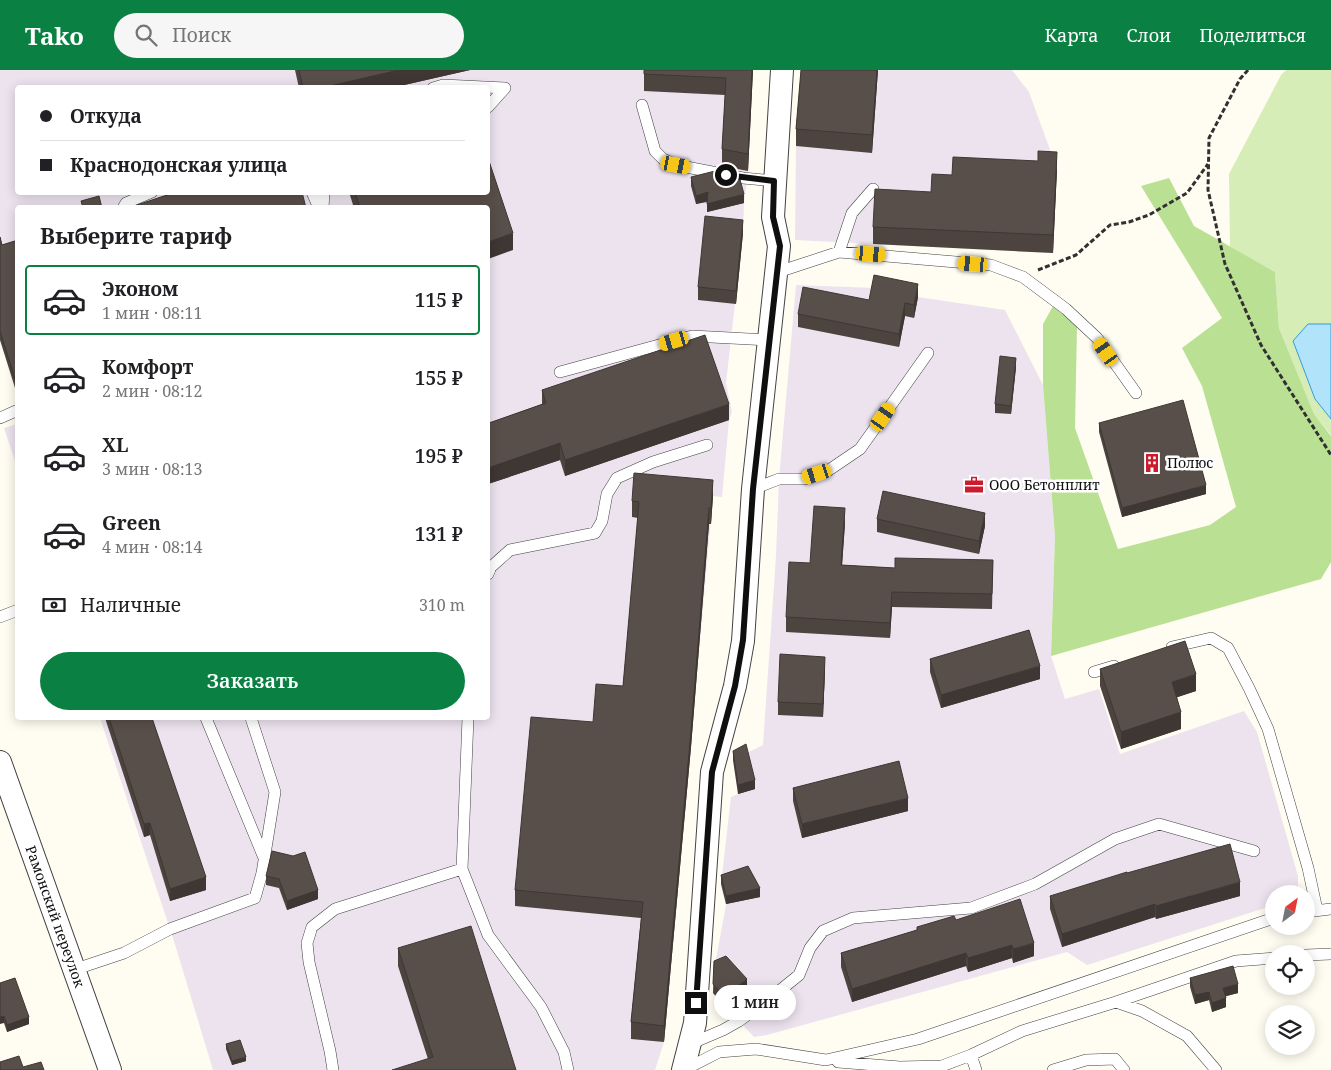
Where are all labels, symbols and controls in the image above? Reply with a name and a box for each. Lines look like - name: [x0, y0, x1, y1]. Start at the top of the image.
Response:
- search box: [114, 13, 464, 58]
- text: Tako: [25, 19, 84, 52]
- icon: search: [132, 21, 160, 49]
- text: Поиск: [172, 22, 231, 48]
- text: Карта: [1044, 23, 1099, 47]
- text: Слои: [1127, 23, 1171, 47]
- text: Поделиться: [1199, 23, 1306, 47]
- text: Откуда: [70, 103, 142, 129]
- text: Краснодонская улица: [70, 152, 288, 178]
- car: [659, 155, 692, 175]
- route start: [715, 164, 737, 186]
- text: Выберите тариф: [40, 220, 232, 250]
- car: [855, 245, 886, 263]
- car: [957, 255, 988, 273]
- text: Эконом: [102, 276, 178, 302]
- icon: car: [42, 278, 87, 323]
- text: 115 ₽: [415, 287, 463, 313]
- text: 1 мин · 08:11: [102, 302, 203, 324]
- car: [657, 330, 690, 352]
- car: [1091, 335, 1120, 369]
- text: Комфорт: [102, 354, 193, 380]
- icon: car: [42, 356, 87, 401]
- text: 155 ₽: [415, 365, 463, 391]
- text: 2 мин · 08:12: [102, 380, 203, 402]
- car: [868, 400, 897, 434]
- text: XL: [102, 432, 128, 458]
- icon: car: [42, 434, 87, 479]
- text: 195 ₽: [415, 443, 463, 469]
- building icon: Полюс: [1141, 452, 1163, 474]
- place label: Полюс: [1167, 453, 1213, 472]
- text: 3 мин · 08:13: [102, 458, 203, 480]
- car: [800, 462, 833, 486]
- office icon: ООО Бетонплит: [963, 474, 985, 496]
- place label: ООО Бетонплит: [989, 475, 1100, 494]
- text: Green: [102, 510, 161, 536]
- icon: car: [42, 512, 87, 557]
- text: 131 ₽: [415, 521, 463, 547]
- text: 4 мин · 08:14: [102, 536, 203, 558]
- icon: cash: [40, 591, 68, 619]
- text: Наличные: [80, 592, 181, 618]
- text: 310 m: [419, 594, 465, 616]
- button: Заказать: [40, 652, 465, 710]
- street label: Рамонский переулок: [22, 843, 90, 991]
- north arrow: [1265, 885, 1315, 935]
- map controls: [1265, 885, 1315, 1055]
- button: locate: [1265, 945, 1315, 995]
- callout: 1 мин: [714, 986, 796, 1020]
- text: 1 мин: [731, 991, 779, 1013]
- route end: [685, 992, 707, 1014]
- button: layers: [1265, 1005, 1315, 1055]

